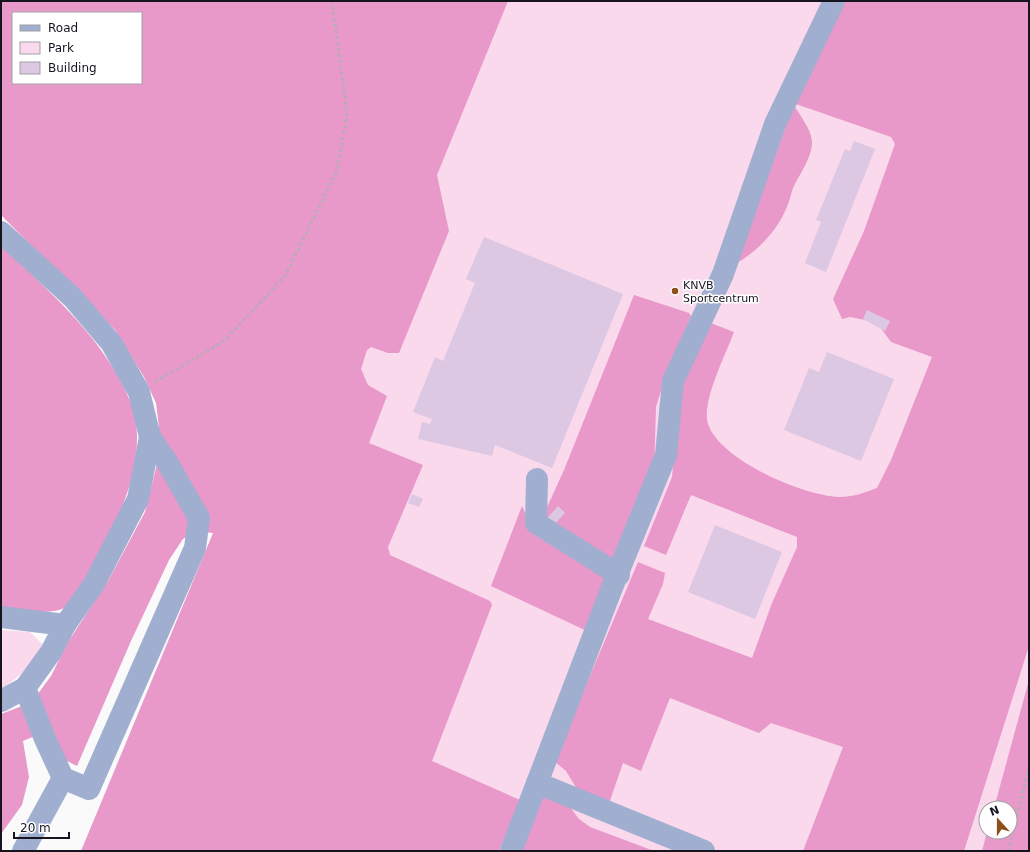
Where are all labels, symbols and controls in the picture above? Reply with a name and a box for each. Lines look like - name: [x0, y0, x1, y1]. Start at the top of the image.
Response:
- legend: [12, 12, 142, 84]
- text: Road: [48, 21, 78, 35]
- text: Park: [48, 41, 74, 55]
- text: Building: [48, 61, 97, 75]
- place label: KNVB Sportcentrum: [683, 279, 759, 305]
- marker: KNVB Sportcentrum: [670, 286, 680, 296]
- north arrow: [978, 800, 1018, 840]
- text: N: [988, 803, 1001, 819]
- scale bar: [14, 814, 69, 840]
- text: 20 m: [20, 821, 51, 835]

